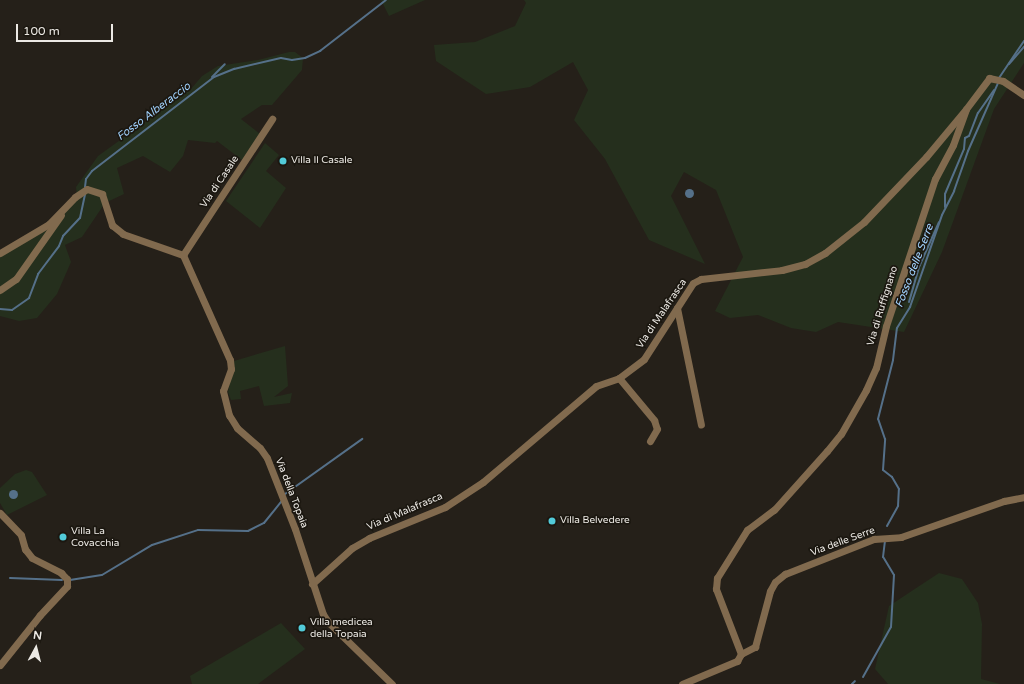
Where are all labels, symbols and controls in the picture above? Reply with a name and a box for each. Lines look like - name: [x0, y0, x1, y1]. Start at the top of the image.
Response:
- scale bar: [18, 16, 115, 42]
- text: 100 m: [23, 24, 60, 38]
- water label: Fosso Alberaccio: [115, 80, 193, 144]
- street label: Via di Casale: [198, 154, 242, 210]
- place label: Villa Il Casale: [291, 155, 353, 167]
- marker: Villa Il Casale: [278, 156, 288, 166]
- water label: Fosso delle Serre: [893, 222, 937, 310]
- street label: Via di Ruffignano: [865, 265, 901, 347]
- street label: Via di Malafrasca: [634, 277, 690, 351]
- street label: Via della Topaia: [272, 456, 310, 530]
- street label: Via di Malafrasca: [365, 491, 445, 533]
- place label: Villa Belvedere: [560, 515, 630, 527]
- marker: Villa Belvedere: [547, 516, 557, 526]
- place label: Villa La Covacchia: [71, 525, 119, 548]
- street label: Via delle Serre: [809, 525, 877, 559]
- marker: Villa La Covacchia: [58, 532, 68, 542]
- place label: Villa medicea della Topaia: [310, 616, 373, 640]
- marker: Villa medicea della Topaia: [297, 623, 307, 633]
- north arrow: [16, 628, 56, 668]
- text: N: [32, 629, 43, 643]

